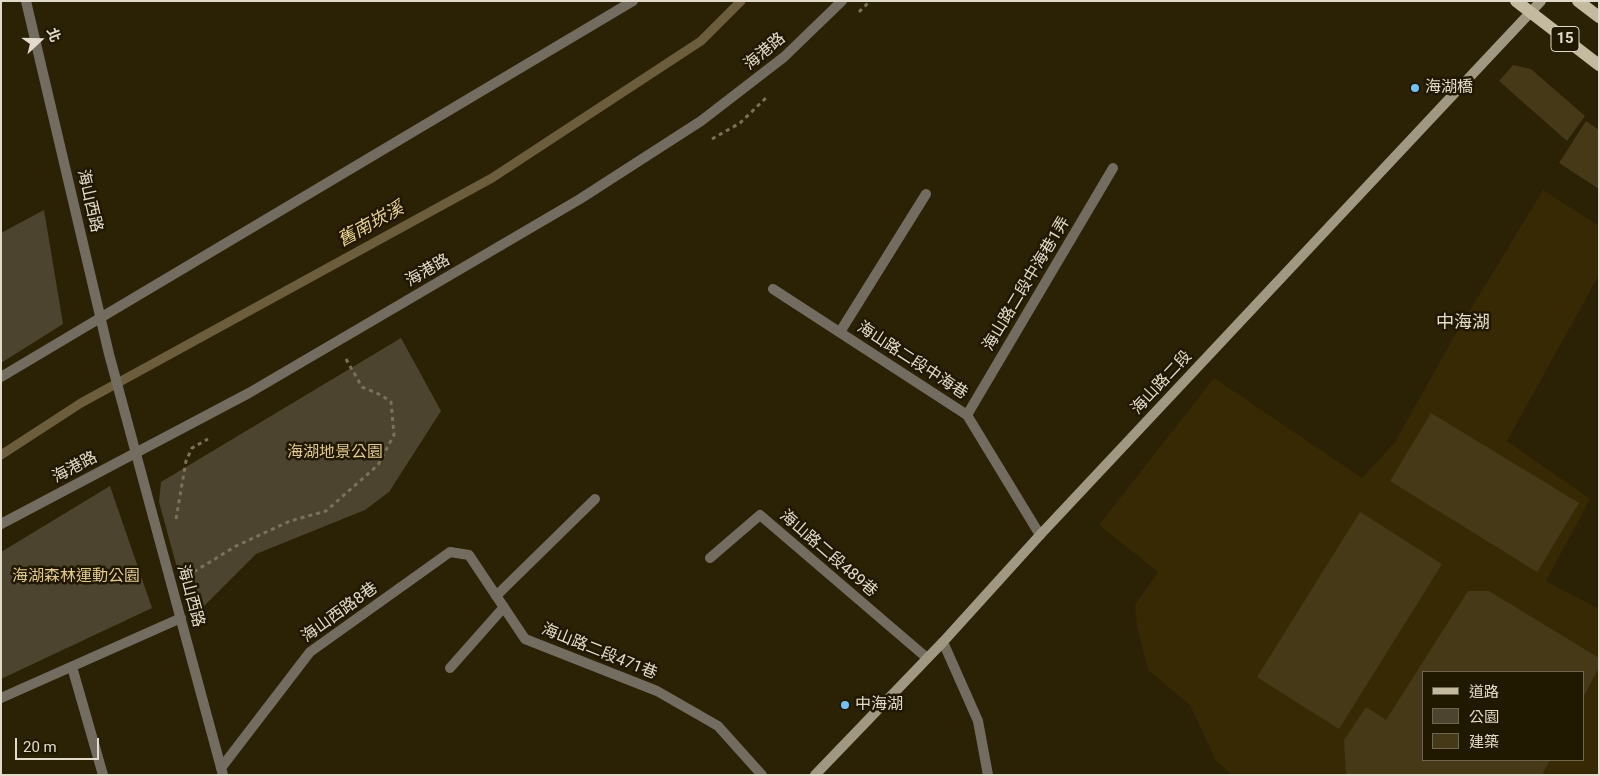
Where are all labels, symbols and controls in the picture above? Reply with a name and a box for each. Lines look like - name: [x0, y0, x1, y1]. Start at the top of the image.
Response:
- north arrow: [15, 15, 65, 65]
- text: 北: [44, 25, 64, 44]
- road number: 15: [1551, 26, 1579, 52]
- street label: 海港路: [740, 29, 790, 75]
- place label: 海湖橋: [1425, 78, 1473, 98]
- marker: 海湖橋: [1409, 82, 1421, 94]
- street label: 海山西路: [72, 168, 106, 234]
- water label: 舊南崁溪: [334, 198, 408, 252]
- street label: 海山路二段中海巷1弄: [979, 213, 1075, 355]
- street label: 海港路: [402, 251, 454, 291]
- district label: 中海湖: [1436, 312, 1490, 334]
- street label: 海山路二段中海巷: [853, 318, 971, 404]
- street label: 海山路二段: [1128, 347, 1196, 419]
- park label: 海湖地景公園: [287, 443, 383, 463]
- street label: 海港路: [49, 448, 101, 488]
- street label: 海山路二段489巷: [775, 506, 881, 602]
- street label: 海山西路: [172, 563, 208, 629]
- park label: 海湖森林運動公園: [12, 567, 140, 587]
- street label: 海山西路8巷: [298, 579, 382, 647]
- street label: 海山路二段471巷: [538, 620, 660, 684]
- legend: [1422, 671, 1585, 761]
- text: 道路: [1469, 683, 1499, 701]
- place label: 中海湖: [855, 695, 903, 715]
- marker: 中海湖: [839, 699, 851, 711]
- text: 公園: [1469, 708, 1499, 726]
- scale bar: [18, 728, 101, 760]
- text: 建築: [1469, 733, 1499, 751]
- text: 20 m: [23, 738, 57, 756]

